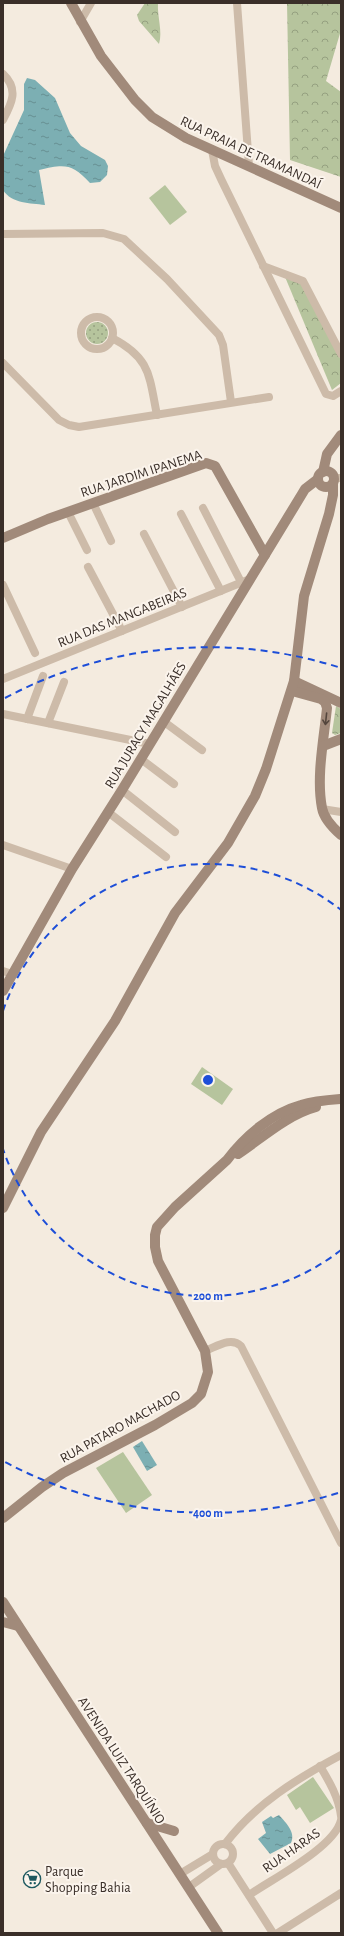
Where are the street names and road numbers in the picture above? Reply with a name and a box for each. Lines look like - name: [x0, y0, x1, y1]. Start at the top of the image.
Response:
- street label: RUA PRAIA DE TRAMANDAÍ: [178, 111, 325, 192]
- street label: RUA JARDIM IPANEMA: [79, 448, 204, 500]
- street label: RUA DAS MANGABEIRAS: [56, 586, 189, 650]
- street label: RUA JURACY MAGALHÃES: [101, 659, 189, 791]
- street label: RUA PATARO MACHADO: [58, 1388, 183, 1466]
- street label: AVENIDA LUIZ TARQUÍNIO: [75, 1693, 170, 1827]
- street label: RUA HARAS: [260, 1826, 323, 1876]

